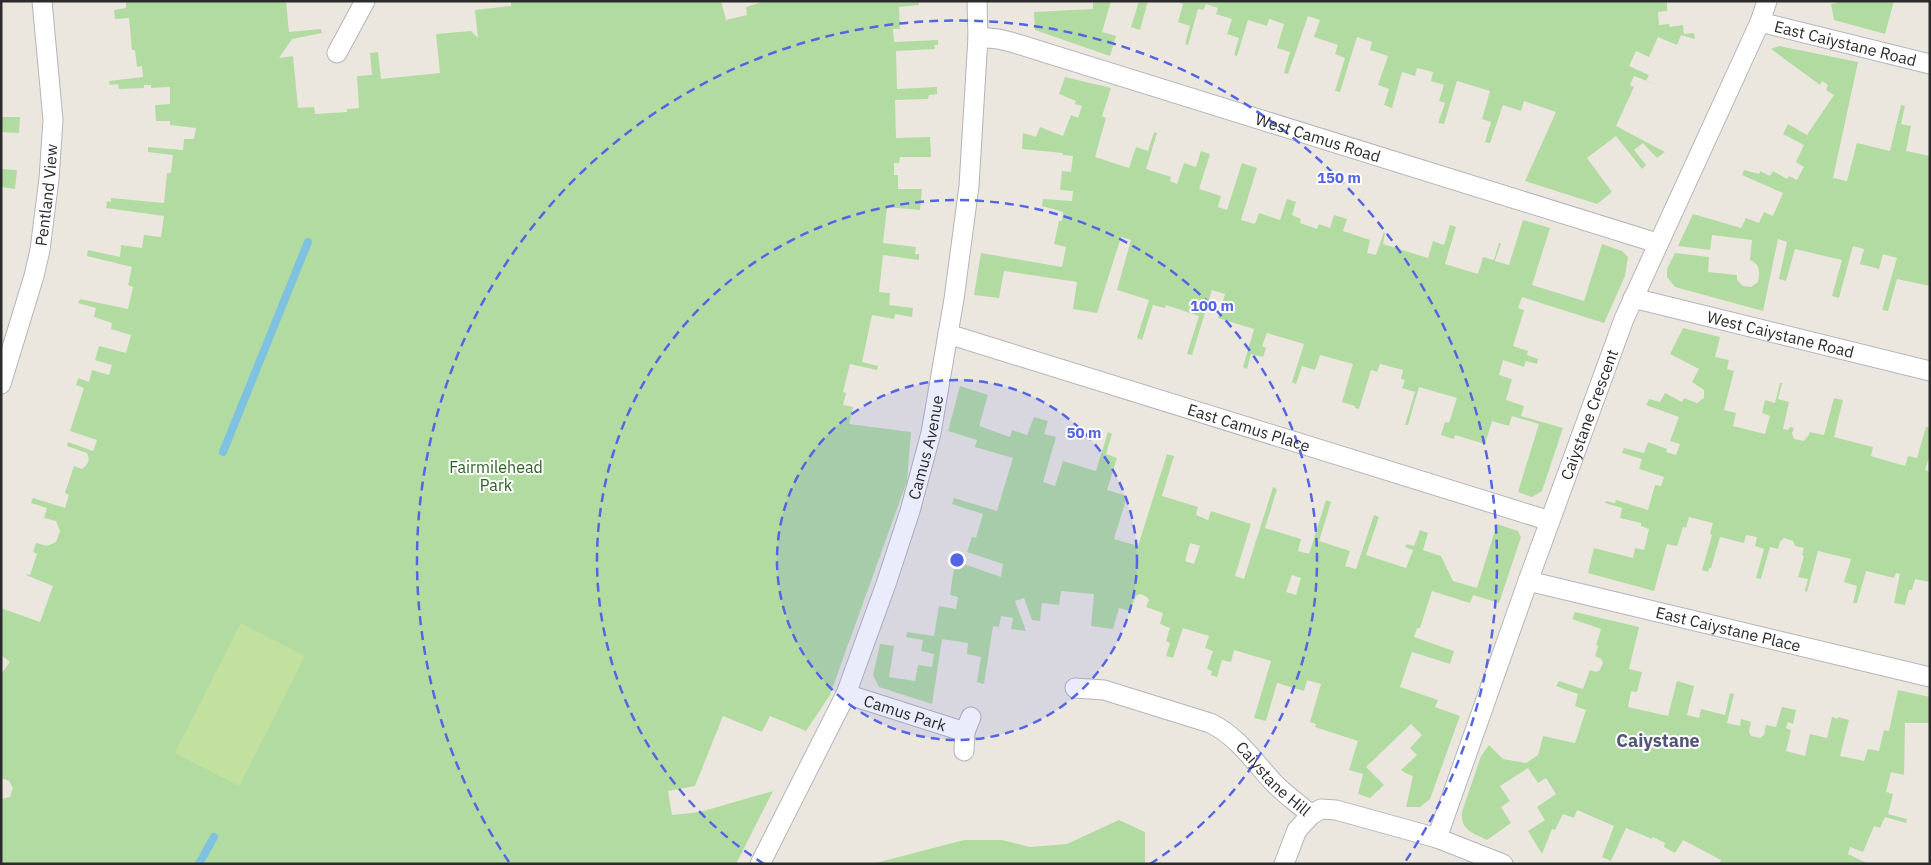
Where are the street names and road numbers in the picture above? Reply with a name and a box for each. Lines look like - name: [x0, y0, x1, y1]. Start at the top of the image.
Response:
- street label: East Caiystane Road: [1772, 16, 1919, 70]
- street label: West Camus Road: [1253, 109, 1383, 166]
- street label: Pentland View: [31, 143, 61, 247]
- street label: West Caiystane Road: [1705, 307, 1856, 362]
- street label: Caiystane Crescent: [1556, 346, 1622, 483]
- street label: Camus Avenue: [904, 394, 947, 502]
- street label: East Camus Place: [1185, 399, 1313, 456]
- street label: East Caiystane Place: [1654, 602, 1803, 656]
- street label: Camus Park: [861, 690, 949, 736]
- street label: Caiystane Hill: [1232, 737, 1315, 820]

